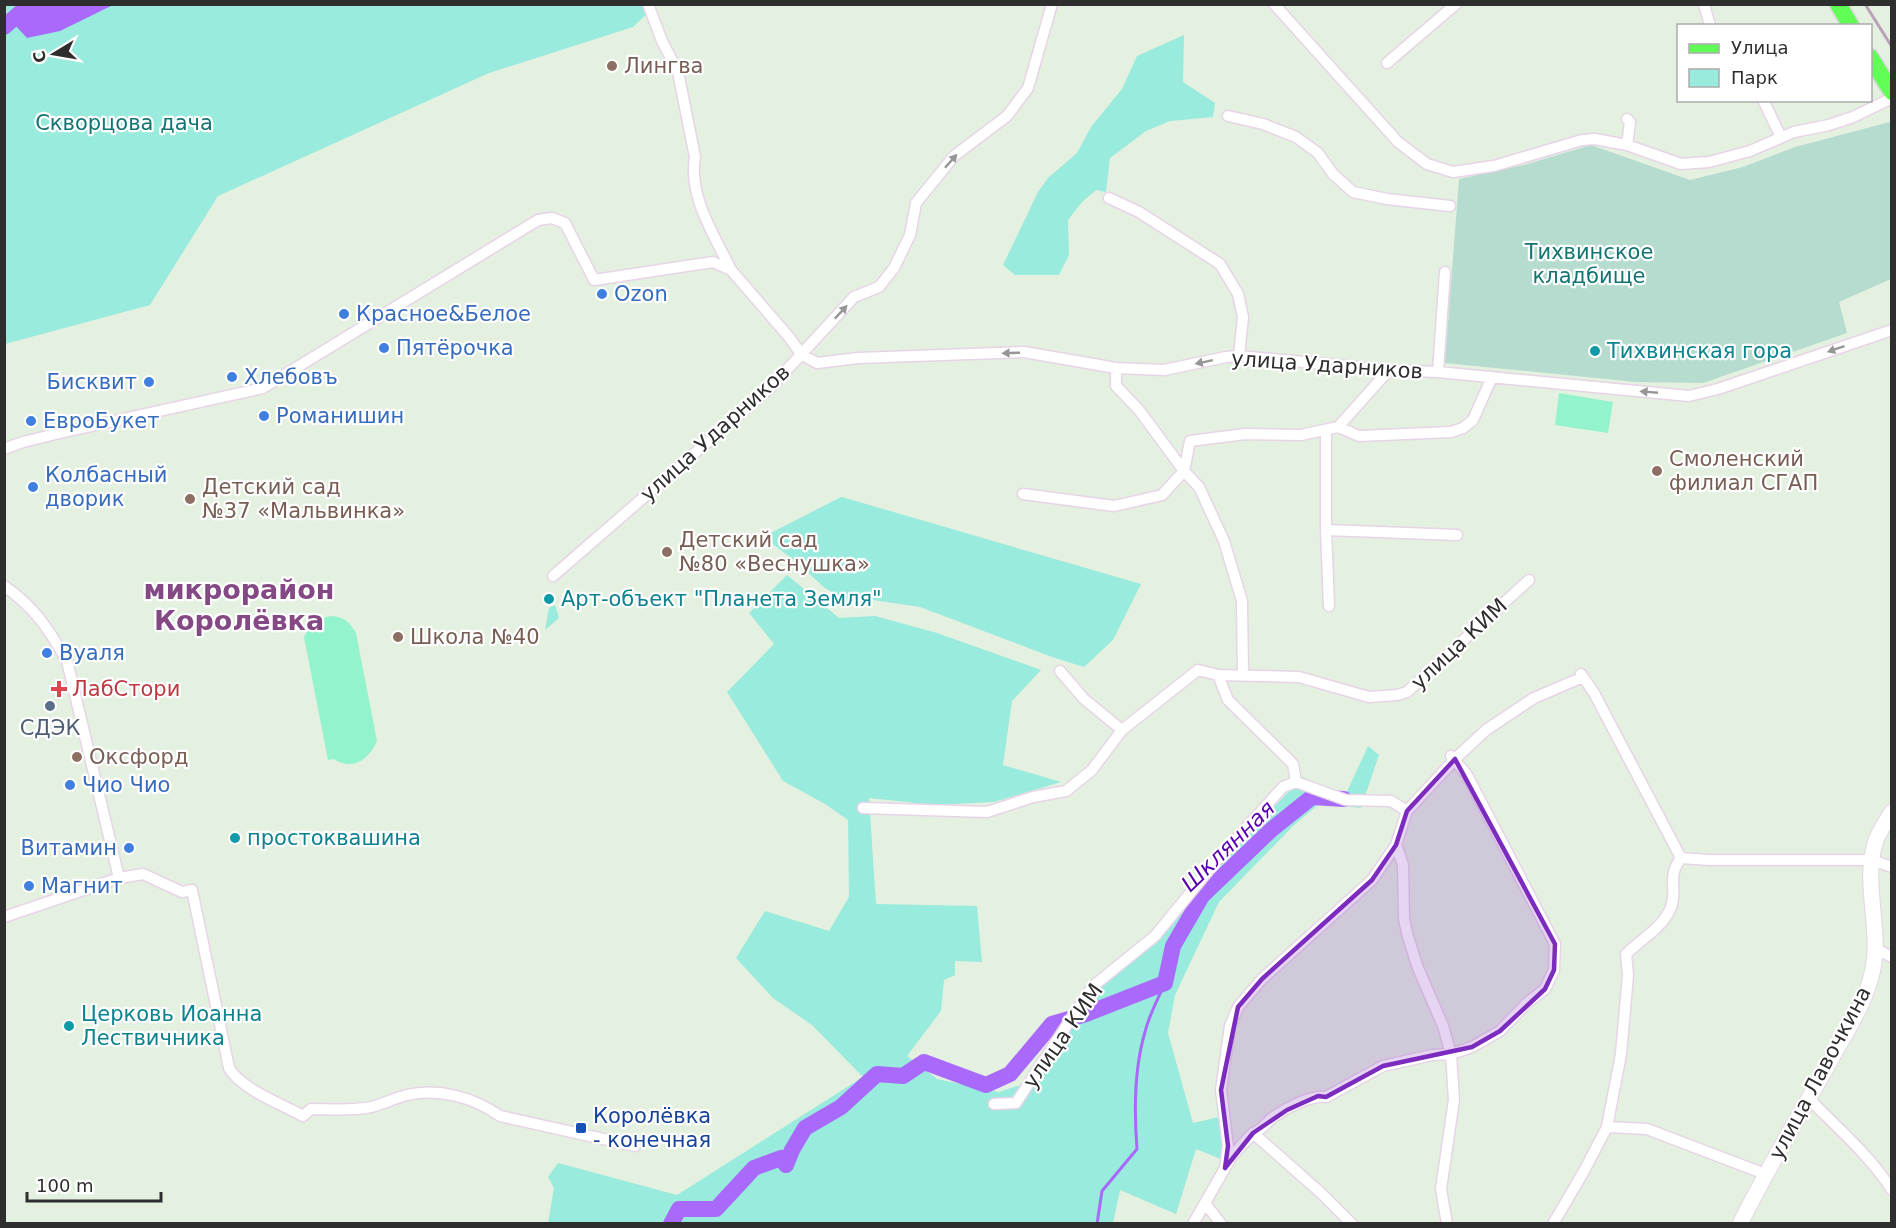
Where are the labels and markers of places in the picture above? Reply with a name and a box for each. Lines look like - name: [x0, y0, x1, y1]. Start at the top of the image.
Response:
- place label: Лингва: [624, 54, 703, 78]
- marker: Лингва: [605, 59, 619, 73]
- place label: Ozon: [614, 282, 668, 306]
- marker: Ozon: [595, 287, 609, 301]
- place label: Красное&Белое: [356, 302, 531, 326]
- marker: Красное&Белое: [337, 307, 351, 321]
- place label: Пятёрочка: [396, 336, 514, 360]
- place label: Тихвинская гора: [1606, 339, 1792, 363]
- marker: Пятёрочка: [377, 341, 391, 355]
- marker: Тихвинская гора: [1588, 344, 1602, 358]
- place label: Хлебовъ: [244, 365, 338, 389]
- place label: Бисквит: [46, 370, 137, 394]
- marker: Хлебовъ: [225, 370, 239, 384]
- marker: Бисквит: [142, 375, 156, 389]
- place label: Романишин: [276, 404, 404, 428]
- place label: ЕвроБукет: [43, 409, 160, 433]
- marker: Романишин: [257, 409, 271, 423]
- marker: ЕвроБукет: [24, 414, 38, 428]
- place label: Смоленский филиал СГАП: [1669, 447, 1818, 495]
- place label: Колбасный дворик: [45, 463, 168, 511]
- marker: Смоленский филиал СГАП: [1650, 464, 1664, 478]
- place label: Детский сад №37 «Мальвинка»: [202, 475, 405, 523]
- marker: Колбасный дворик: [26, 480, 40, 494]
- marker: Детский сад №37 «Мальвинка»: [183, 492, 197, 506]
- place label: Детский сад №80 «Веснушка»: [679, 528, 870, 576]
- marker: Детский сад №80 «Веснушка»: [660, 545, 674, 559]
- place label: Арт-объект "Планета Земля": [561, 587, 882, 611]
- marker: Арт-объект "Планета Земля": [542, 592, 556, 606]
- place label: Школа №40: [410, 625, 540, 649]
- marker: Школа №40: [391, 630, 405, 644]
- place label: Вуаля: [59, 641, 125, 665]
- marker: Вуаля: [40, 646, 54, 660]
- place label: ЛабСтори: [72, 677, 180, 701]
- marker: ЛабСтори: [50, 680, 68, 698]
- marker: СДЭК: [43, 699, 57, 713]
- place label: СДЭК: [20, 716, 80, 740]
- place label: Оксфорд: [89, 745, 188, 769]
- marker: Оксфорд: [70, 750, 84, 764]
- place label: Чио Чио: [82, 773, 170, 797]
- marker: Чио Чио: [63, 778, 77, 792]
- place label: простоквашина: [247, 826, 421, 850]
- marker: простоквашина: [228, 831, 242, 845]
- place label: Витамин: [21, 836, 117, 860]
- marker: Витамин: [122, 841, 136, 855]
- place label: Магнит: [41, 874, 123, 898]
- marker: Магнит: [22, 879, 36, 893]
- place label: Церковь Иоанна Лествичника: [81, 1002, 262, 1050]
- marker: Церковь Иоанна Лествичника: [62, 1019, 76, 1033]
- place label: Королёвка - конечная: [593, 1104, 711, 1152]
- marker: Королёвка - конечная: [574, 1121, 588, 1135]

